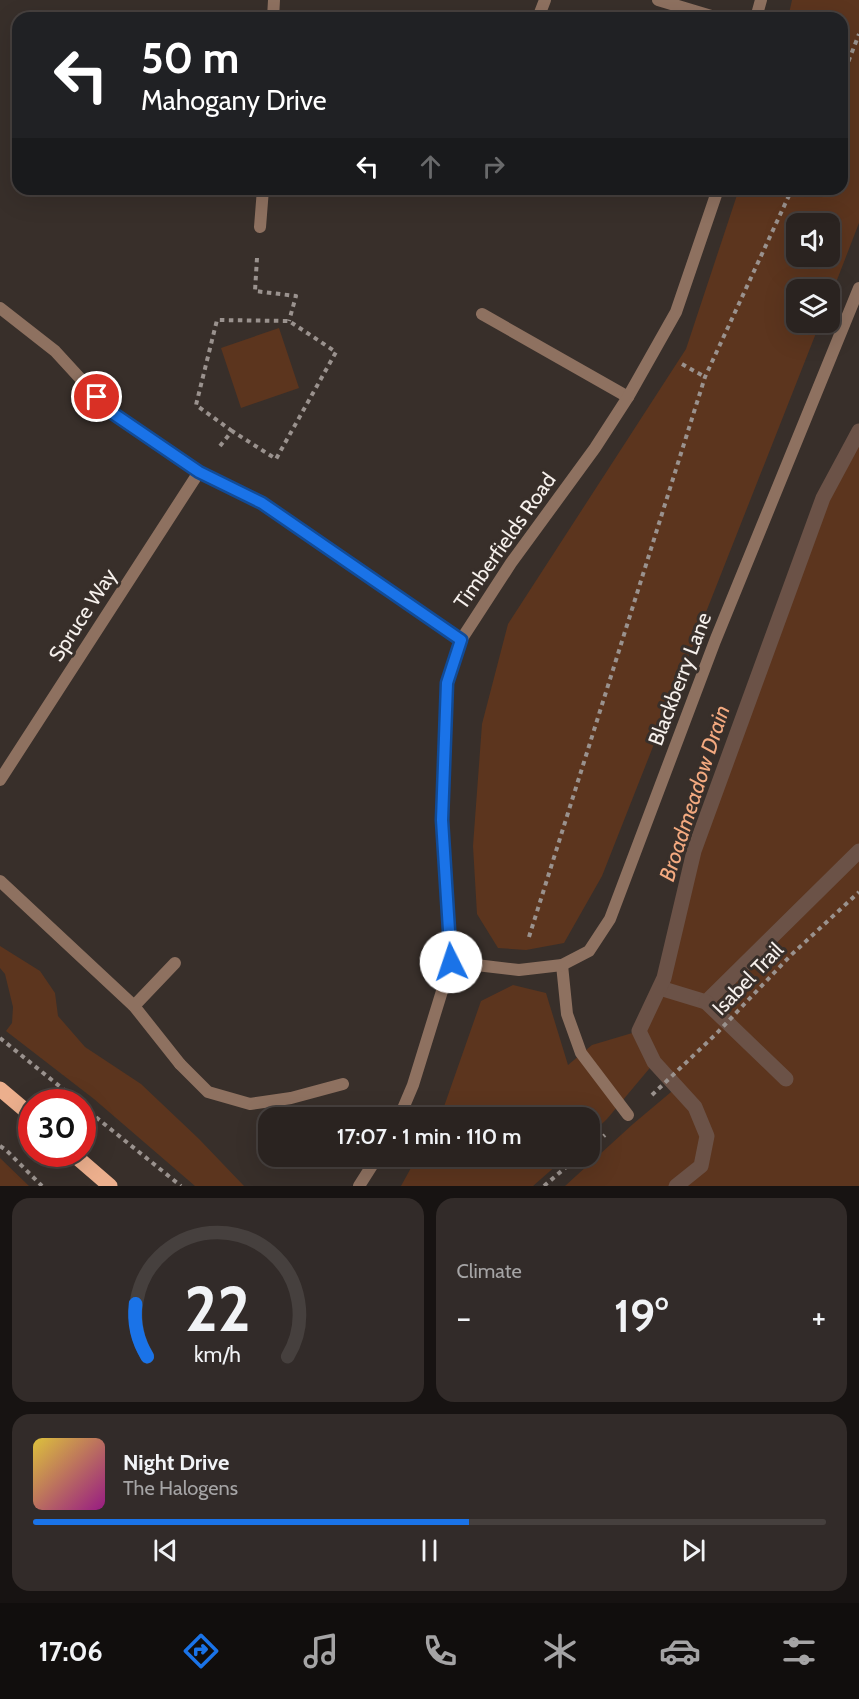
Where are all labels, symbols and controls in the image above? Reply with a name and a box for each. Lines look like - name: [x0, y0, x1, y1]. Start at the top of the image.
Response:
- text: 50 m: [141, 32, 239, 84]
- icon: left: [42, 36, 120, 114]
- text: Mahogany Drive: [141, 84, 327, 117]
- icon: left: [351, 150, 384, 183]
- icon: ahead: [414, 150, 447, 183]
- icon: right: [477, 150, 510, 183]
- map controls: [786, 213, 840, 333]
- button: sound: [786, 213, 840, 267]
- button: layers: [786, 279, 840, 333]
- pin: [71, 371, 122, 422]
- icon: arrive: [80, 380, 113, 413]
- street label: Timberfields Road: [448, 468, 561, 614]
- street label: Spruce Way: [43, 563, 122, 666]
- street label: Blackberry Lane: [643, 609, 716, 749]
- water label: Broadmeadow Drain: [653, 702, 736, 885]
- position arrow: [419, 930, 483, 994]
- street label: Isabel Trail: [707, 937, 788, 1020]
- speed limit sign: 30: [18, 1089, 96, 1167]
- text: 17:07 · 1 min · 110 m: [337, 1123, 521, 1150]
- text: Climate: [457, 1259, 522, 1283]
- text: 22: [185, 1271, 251, 1347]
- text: 19°: [614, 1289, 668, 1343]
- text: −: [457, 1297, 471, 1337]
- text: +: [811, 1297, 826, 1337]
- text: km/h: [194, 1341, 241, 1367]
- text: Night Drive: [123, 1449, 229, 1476]
- text: The Halogens: [123, 1476, 238, 1500]
- icon: previous: [149, 1534, 182, 1567]
- icon: pause: [413, 1534, 446, 1567]
- icon: next: [677, 1534, 710, 1567]
- icon: directions: [180, 1630, 222, 1672]
- icon: music: [300, 1630, 342, 1672]
- icon: phone: [419, 1630, 461, 1672]
- icon: climate: [539, 1630, 581, 1672]
- icon: car: [659, 1630, 701, 1672]
- icon: filters: [778, 1630, 820, 1672]
- text: 17:06: [39, 1635, 103, 1668]

